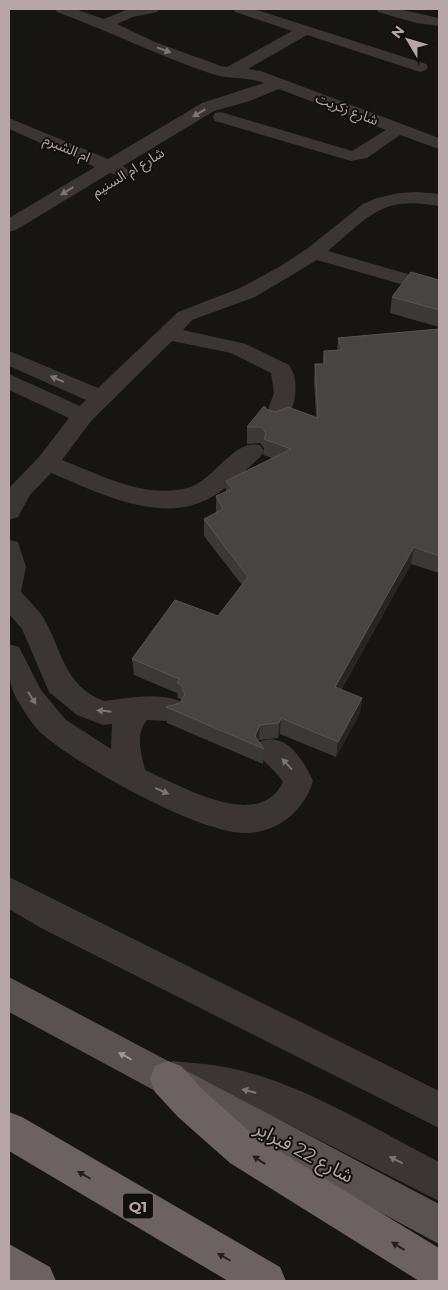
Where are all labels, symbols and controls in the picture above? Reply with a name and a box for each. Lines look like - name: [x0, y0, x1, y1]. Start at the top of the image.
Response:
- north arrow: [383, 15, 433, 65]
- text: N: [387, 22, 408, 42]
- one-way arrow: [157, 46, 172, 54]
- street label: شارع زكريت: [312, 89, 381, 131]
- one-way arrow: [192, 108, 205, 117]
- street label: ام الشبرم: [40, 130, 93, 168]
- street label: شارع ام السنيم: [88, 143, 169, 202]
- one-way arrow: [61, 187, 74, 196]
- one-way arrow: [50, 375, 64, 383]
- one-way arrow: [27, 691, 37, 704]
- one-way arrow: [96, 707, 112, 715]
- one-way arrow: [281, 758, 293, 770]
- one-way arrow: [155, 787, 169, 795]
- one-way arrow: [118, 1052, 132, 1060]
- one-way arrow: [241, 1087, 256, 1095]
- street label: شارع 22 فبراير: [249, 1116, 357, 1189]
- one-way arrow: [253, 1155, 266, 1165]
- one-way arrow: [389, 1156, 403, 1164]
- one-way arrow: [77, 1170, 91, 1179]
- road number: Q1: [123, 1194, 153, 1218]
- one-way arrow: [391, 1241, 404, 1250]
- one-way arrow: [218, 1252, 231, 1261]

